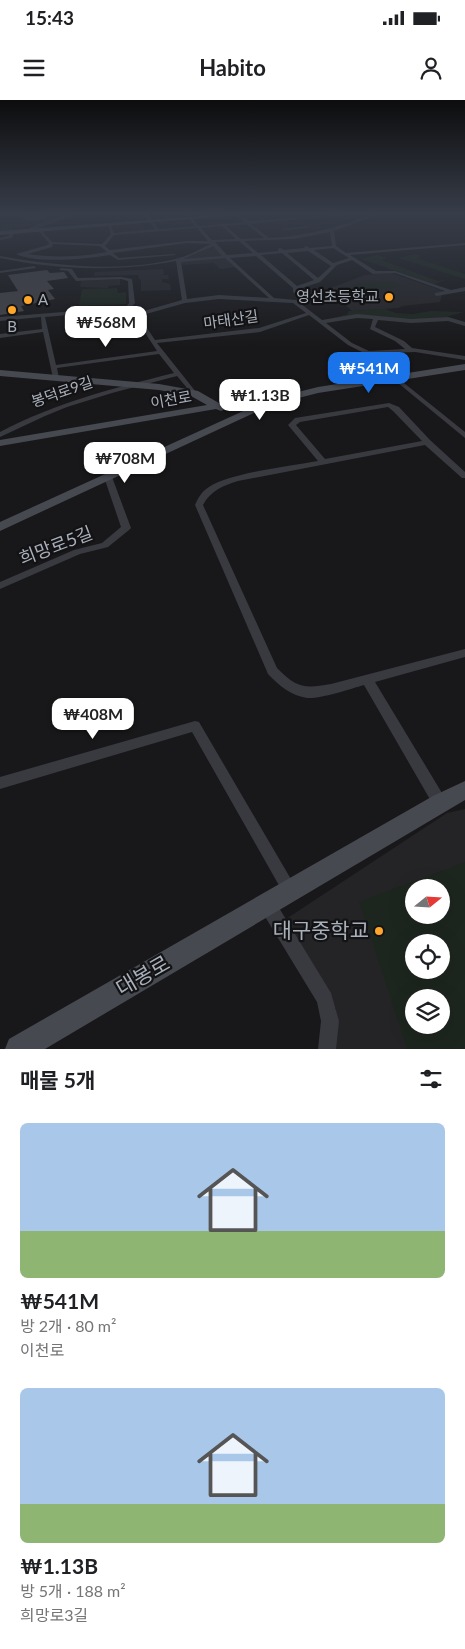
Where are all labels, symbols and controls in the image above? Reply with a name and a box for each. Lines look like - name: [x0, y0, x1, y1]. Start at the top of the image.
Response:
- text: 15:43: [25, 6, 74, 29]
- icon: menu: [20, 54, 48, 82]
- text: Habito: [199, 54, 266, 81]
- icon: person: [417, 54, 445, 82]
- place label: 영선초등학교: [296, 287, 379, 305]
- place label: A: [38, 290, 49, 308]
- marker: 영선초등학교: [383, 291, 395, 303]
- marker: A: [22, 294, 34, 306]
- marker: B: [6, 304, 18, 316]
- pin: ₩568M: [71, 306, 141, 348]
- street label: 마태산길: [202, 306, 259, 332]
- text: ₩568M: [76, 312, 136, 331]
- place label: B: [7, 317, 17, 335]
- pin: ₩541M: [334, 352, 404, 394]
- text: ₩541M: [339, 358, 399, 377]
- street label: 봉덕로9길: [29, 372, 95, 410]
- pin: ₩1.13B: [219, 378, 301, 421]
- text: ₩1.13B: [230, 385, 290, 404]
- street label: 이천로: [149, 387, 193, 411]
- pin: ₩708M: [90, 442, 160, 484]
- text: ₩708M: [95, 448, 155, 467]
- street label: 희망로5길: [16, 521, 95, 569]
- pin: ₩408M: [58, 698, 128, 740]
- text: ₩408M: [63, 704, 123, 723]
- north arrow: [405, 879, 450, 924]
- map controls: [405, 879, 450, 1034]
- place label: 대구중학교: [272, 917, 369, 942]
- marker: 대구중학교: [373, 925, 385, 937]
- button: locate: [405, 934, 450, 979]
- street label: 대봉로: [111, 949, 174, 1000]
- button: layers: [405, 989, 450, 1034]
- icon: filters: [417, 1065, 445, 1093]
- text: 매물 5개: [20, 1067, 95, 1092]
- icon: home: [188, 1155, 278, 1245]
- text: ₩541M: [20, 1288, 99, 1313]
- text: 방 2개 · 80 m²: [20, 1316, 116, 1335]
- text: 이천로: [20, 1340, 64, 1359]
- icon: home: [188, 1420, 278, 1510]
- text: ₩1.13B: [20, 1553, 98, 1578]
- text: 방 5개 · 188 m²: [20, 1581, 126, 1600]
- text: 희망로3길: [20, 1605, 88, 1624]

